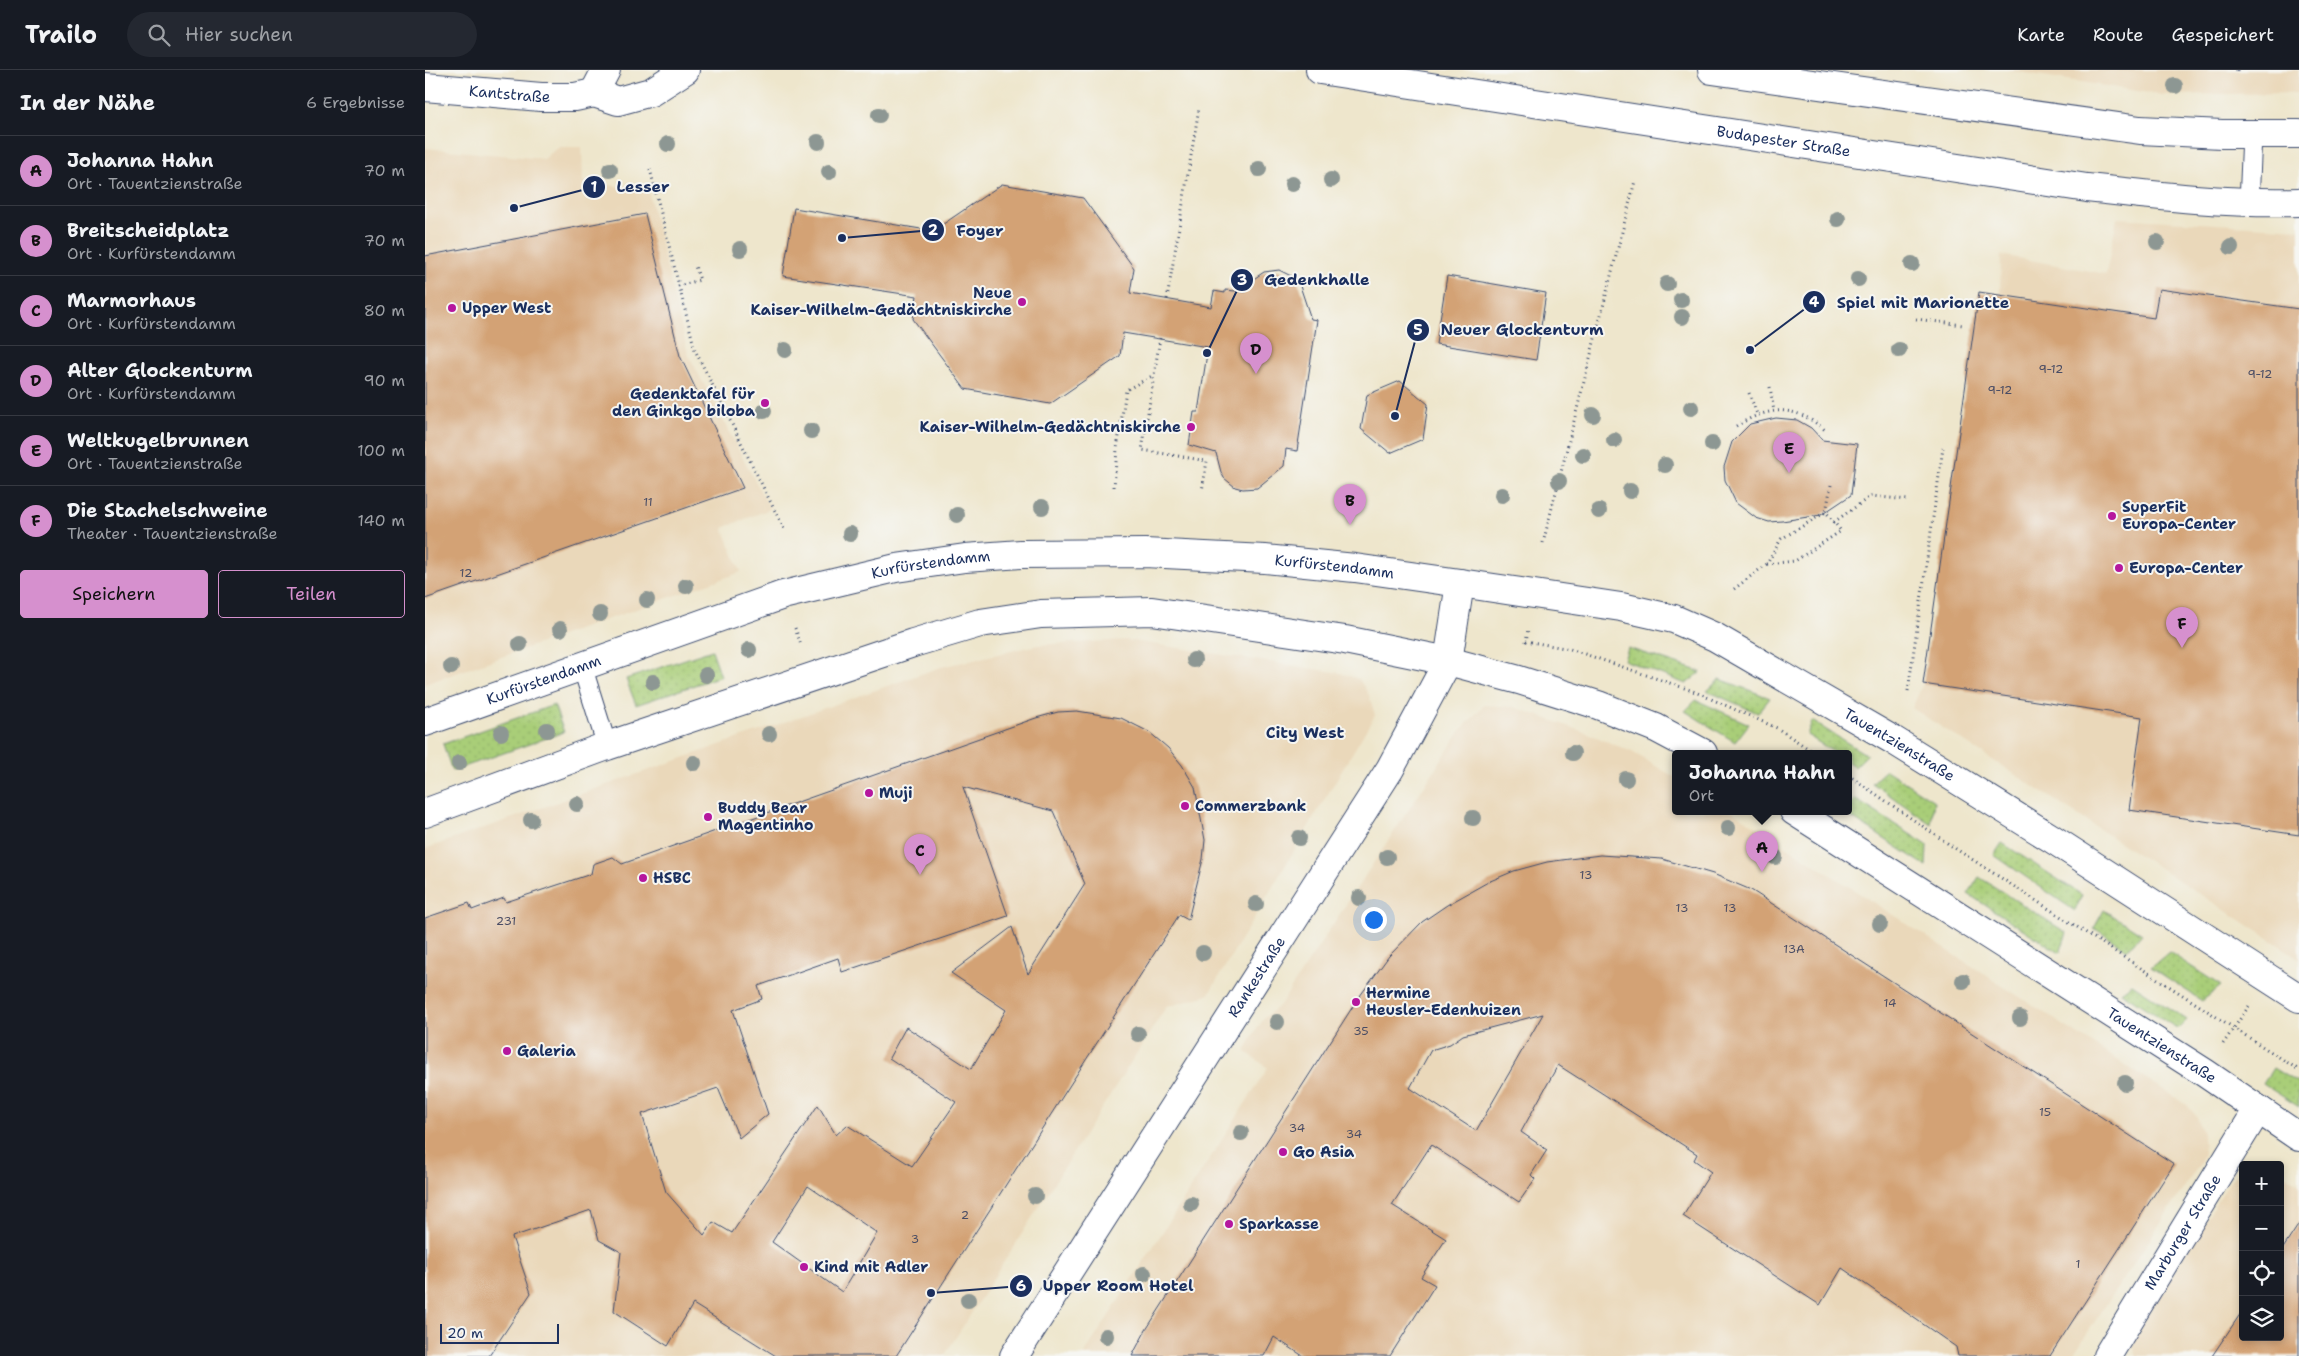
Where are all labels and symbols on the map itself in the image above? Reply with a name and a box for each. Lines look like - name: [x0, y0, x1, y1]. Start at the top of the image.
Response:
- street label: Kantstraße: [468, 81, 550, 107]
- street label: Budapester Straße: [1715, 121, 1852, 161]
- callout: Lesser: [582, 171, 680, 202]
- text: Lesser: [617, 176, 670, 197]
- text: 1: [591, 177, 598, 197]
- callout: Foyer: [921, 215, 1013, 246]
- text: 2: [928, 220, 939, 240]
- text: Foyer: [956, 220, 1004, 241]
- callout: Gedenkhalle: [1230, 264, 1380, 295]
- text: Gedenkhalle: [1264, 269, 1370, 290]
- text: 3: [1237, 270, 1247, 290]
- place label: Neue Kaiser-Wilhelm-Gedächtniskirche: [751, 283, 1012, 320]
- callout: Spiel mit Marionette: [1802, 287, 2019, 318]
- text: 4: [1809, 292, 1820, 312]
- text: Spiel mit Marionette: [1837, 292, 2010, 313]
- marker: Neue Kaiser-Wilhelm-Gedächtniskirche: [1016, 296, 1028, 308]
- place label: Upper West: [462, 298, 551, 318]
- marker: Upper West: [446, 302, 458, 314]
- callout: Neuer Glockenturm: [1405, 314, 1613, 345]
- text: Neuer Glockenturm: [1440, 319, 1604, 340]
- text: 5: [1413, 320, 1423, 340]
- pin: D: [1240, 333, 1272, 374]
- house number: 9-12: [2038, 361, 2064, 377]
- house number: 9-12: [2247, 366, 2273, 382]
- house number: 9-12: [1987, 382, 2013, 398]
- place label: Gedenktafel für den Ginkgo biloba: [612, 384, 756, 421]
- marker: Gedenktafel für den Ginkgo biloba: [759, 397, 771, 409]
- place label: Kaiser-Wilhelm-Gedächtniskirche: [920, 417, 1181, 437]
- marker: Kaiser-Wilhelm-Gedächtniskirche: [1185, 421, 1197, 433]
- pin: E: [1773, 432, 1805, 473]
- pin: B: [1334, 484, 1366, 525]
- house number: 11: [643, 494, 653, 510]
- place label: SuperFit Europa-Center: [2122, 497, 2236, 534]
- marker: SuperFit Europa-Center: [2106, 510, 2118, 522]
- street label: Kurfürstendamm: [869, 546, 991, 584]
- street label: Kurfürstendamm: [1274, 550, 1396, 583]
- place label: Europa-Center: [2129, 558, 2243, 578]
- marker: Europa-Center: [2113, 562, 2125, 574]
- house number: 12: [460, 565, 472, 581]
- pin: F: [2166, 607, 2198, 648]
- street label: Kurfürstendamm: [484, 650, 604, 709]
- street label: Tauentzienstraße: [1840, 704, 1959, 786]
- district label: City West: [1266, 722, 1345, 743]
- place label: Muji: [879, 783, 913, 803]
- marker: Muji: [863, 787, 875, 799]
- place label: Commerzbank: [1195, 796, 1306, 816]
- place label: Buddy Bear Magentinho: [718, 798, 814, 835]
- marker: Commerzbank: [1179, 800, 1191, 812]
- marker: Buddy Bear Magentinho: [702, 811, 714, 823]
- pin: A: [1746, 831, 1778, 872]
- pin: C: [904, 834, 936, 875]
- house number: 13: [1580, 867, 1592, 883]
- place label: HSBC: [653, 868, 691, 888]
- marker: HSBC: [637, 872, 649, 884]
- house number: 13: [1676, 900, 1688, 916]
- house number: 13: [1724, 900, 1736, 916]
- your location: [1361, 907, 1387, 933]
- house number: 231: [496, 913, 516, 929]
- street label: Rankestraße: [1223, 933, 1290, 1021]
- house number: 13A: [1783, 941, 1805, 957]
- place label: Hermine Heusler-Edenhuizen: [1366, 983, 1521, 1020]
- house number: 14: [1884, 995, 1896, 1011]
- marker: Hermine Heusler-Edenhuizen: [1350, 996, 1362, 1008]
- street label: Tauentzienstraße: [2103, 1003, 2220, 1088]
- house number: 35: [1353, 1023, 1369, 1039]
- place label: Galeria: [517, 1041, 576, 1061]
- marker: Galeria: [501, 1045, 513, 1057]
- house number: 15: [2039, 1104, 2051, 1120]
- house number: 34: [1289, 1120, 1305, 1136]
- house number: 34: [1346, 1126, 1362, 1142]
- place label: Go Asia: [1293, 1142, 1355, 1162]
- marker: Go Asia: [1277, 1146, 1289, 1158]
- street label: Marburger Straße: [2140, 1171, 2226, 1294]
- house number: 2: [961, 1207, 969, 1223]
- place label: Sparkasse: [1239, 1214, 1319, 1234]
- marker: Sparkasse: [1223, 1218, 1235, 1230]
- house number: 3: [911, 1231, 919, 1247]
- house number: 1: [2075, 1256, 2081, 1272]
- place label: Kind mit Adler: [814, 1257, 928, 1277]
- marker: Kind mit Adler: [798, 1261, 810, 1273]
- callout: Upper Room Hotel: [1008, 1270, 1204, 1301]
- text: Upper Room Hotel: [1043, 1275, 1194, 1296]
- text: 6: [1016, 1276, 1026, 1296]
- scale bar: [440, 1321, 559, 1344]

